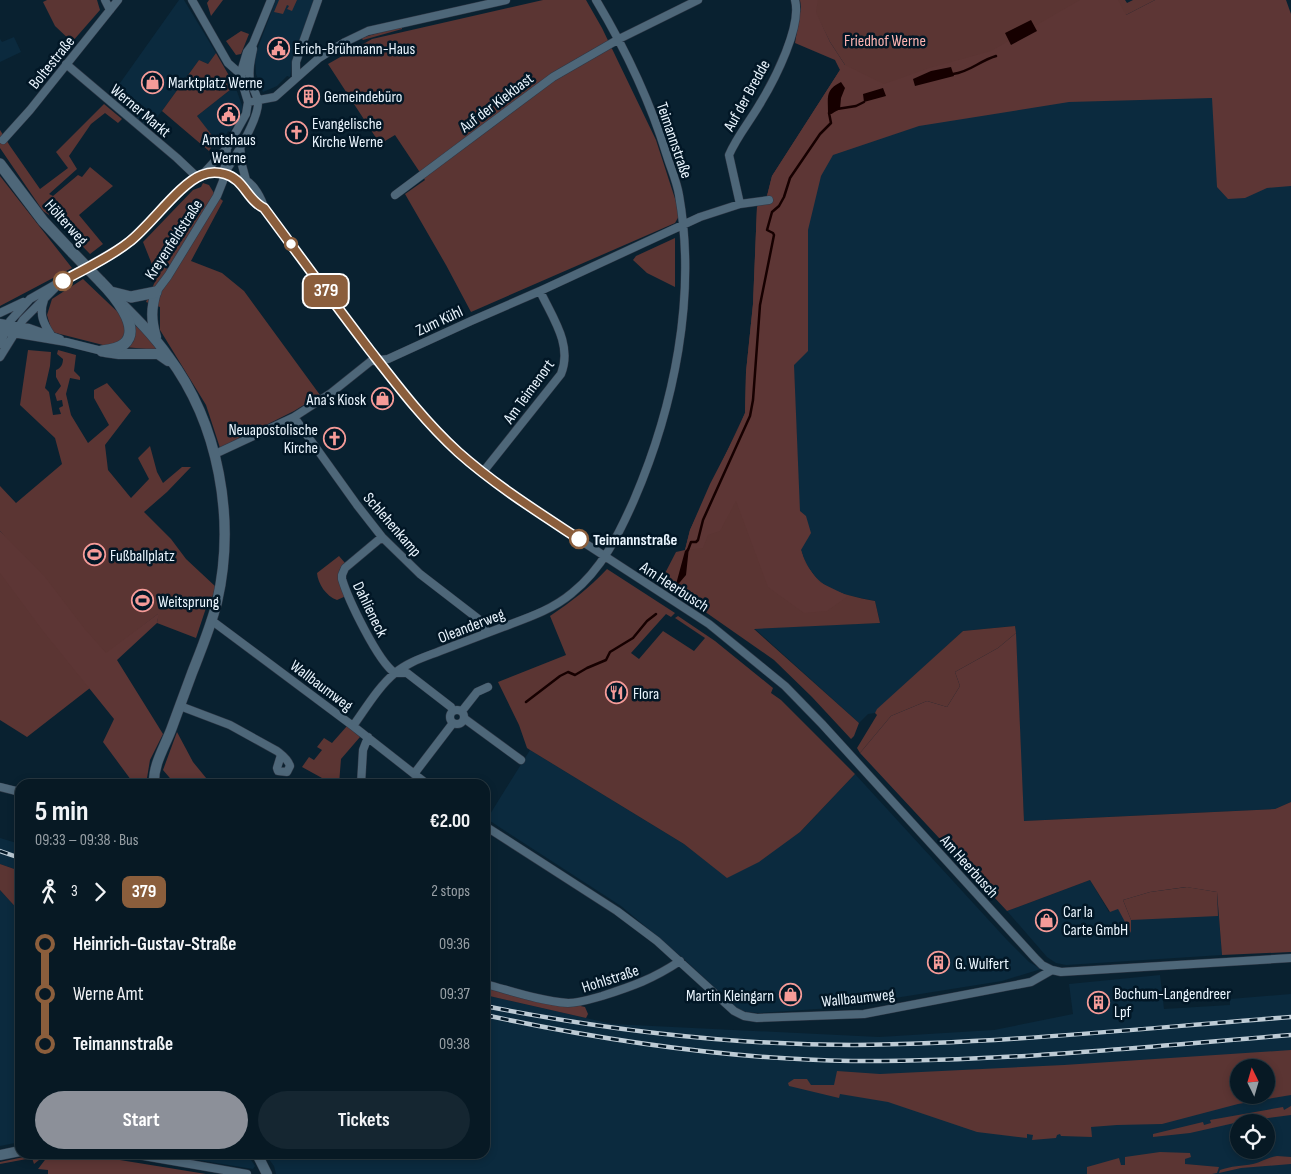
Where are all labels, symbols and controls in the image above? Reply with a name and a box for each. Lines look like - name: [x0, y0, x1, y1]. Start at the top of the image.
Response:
- park label: Friedhof Werne: [844, 32, 926, 51]
- street label: Boltestraße: [25, 33, 79, 93]
- public building icon: Erich-Brühmann-Haus: [266, 36, 290, 60]
- place label: Erich-Brühmann-Haus: [294, 40, 416, 59]
- street label: Auf der Bredde: [719, 57, 775, 136]
- street label: Auf der Kiekbast: [456, 69, 538, 138]
- shop icon: Marktplatz Werne: [140, 70, 164, 94]
- place label: Marktplatz Werne: [168, 74, 263, 93]
- street label: Werner Markt: [106, 80, 174, 142]
- building icon: Gemeindebüro: [296, 84, 320, 108]
- place label: Gemeindebüro: [324, 88, 402, 107]
- street label: Teimannstraße: [652, 100, 695, 181]
- public building icon: Amtshaus Werne: [217, 103, 241, 127]
- place label: Evangelische Kirche Werne: [312, 115, 383, 152]
- church icon: Evangelische Kirche Werne: [284, 120, 308, 144]
- place label: Amtshaus Werne: [201, 131, 256, 168]
- street label: Hölterweg: [40, 196, 92, 250]
- street label: Kreyenfeldstraße: [141, 196, 207, 283]
- unlabelled marker: [284, 237, 298, 251]
- unlabelled marker: [53, 271, 73, 291]
- line badge: 379: [297, 275, 355, 307]
- text: 379: [314, 280, 338, 301]
- street label: Zum Kühl: [413, 302, 466, 340]
- street label: Am Teimenort: [499, 356, 559, 428]
- shop icon: Anaʼs Kiosk: [370, 387, 394, 411]
- place label: Anaʼs Kiosk: [306, 391, 366, 410]
- place label: Neuapostolische Kirche: [228, 421, 318, 458]
- church icon: Neuapostolische Kirche: [322, 426, 346, 450]
- street label: Schlehenkamp: [359, 489, 425, 561]
- marker: Teimannstraße: [569, 529, 589, 549]
- place label: Teimannstraße: [593, 531, 678, 550]
- sports icon: Fußballplatz: [82, 543, 106, 567]
- place label: Fußballplatz: [110, 547, 175, 566]
- street label: Am Heerbusch: [636, 558, 712, 616]
- street label: Dahlieneck: [348, 579, 391, 640]
- sports icon: Weitsprung: [130, 589, 154, 613]
- place label: Weitsprung: [158, 593, 219, 612]
- street label: Oleanderweg: [435, 605, 508, 648]
- street label: Wallbaumweg: [286, 656, 356, 716]
- restaurant icon: Flora: [605, 681, 629, 705]
- place label: Flora: [633, 685, 659, 704]
- text: 5 min: [35, 795, 88, 828]
- text: €2.00: [430, 810, 470, 833]
- text: 09:33 – 09:38 · Bus: [35, 831, 138, 850]
- street label: Am Heerbusch: [935, 831, 1002, 902]
- icon: walk: [35, 878, 63, 906]
- icon: forward: [86, 878, 114, 906]
- text: 379: [132, 881, 156, 902]
- text: 3: [71, 882, 78, 901]
- text: 2 stops: [431, 882, 470, 901]
- place label: Car la Carte GmbH: [1063, 903, 1128, 940]
- shop icon: Car la Carte GmbH: [1035, 908, 1059, 932]
- text: Heinrich-Gustav-Straße: [73, 933, 236, 956]
- text: 09:36: [439, 935, 470, 954]
- building icon: G. Wulfert: [927, 951, 951, 975]
- place label: G. Wulfert: [955, 955, 1009, 974]
- street label: Hohlstraße: [580, 961, 641, 998]
- text: Werne Amt: [73, 983, 144, 1006]
- shop icon: Martin Kleingarn: [778, 983, 802, 1007]
- text: 09:37: [440, 985, 470, 1004]
- street label: Wallbaumweg: [821, 985, 896, 1012]
- place label: Bochum-Langendreer Lpf: [1114, 985, 1231, 1022]
- place label: Martin Kleingarn: [686, 987, 774, 1006]
- building icon: Bochum-Langendreer Lpf: [1086, 990, 1110, 1014]
- text: Teimannstraße: [73, 1033, 173, 1056]
- text: 09:38: [439, 1035, 470, 1054]
- north arrow: [1230, 1059, 1275, 1104]
- map controls: [1230, 1059, 1275, 1159]
- button: Start: [35, 1091, 248, 1149]
- button: Tickets: [258, 1091, 470, 1149]
- button: locate: [1230, 1114, 1275, 1159]

